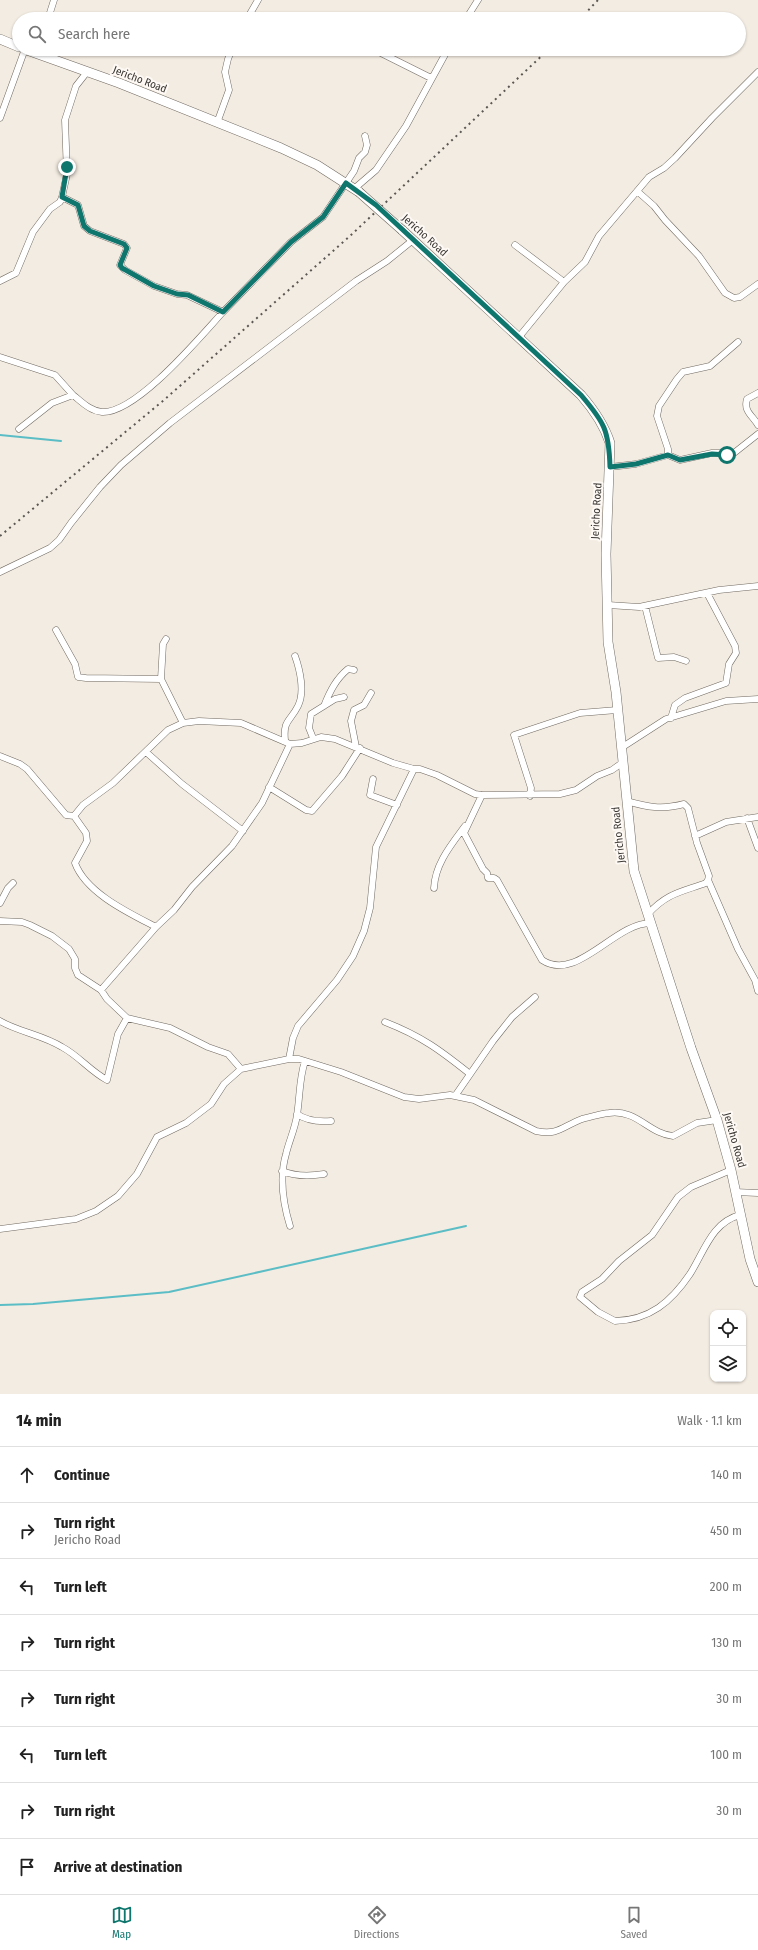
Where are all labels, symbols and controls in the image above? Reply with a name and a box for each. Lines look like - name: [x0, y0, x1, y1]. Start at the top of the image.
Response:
- search box: [12, 12, 746, 56]
- icon: search: [26, 23, 48, 45]
- text: Search here: [58, 25, 130, 43]
- street label: Jericho Road: [111, 63, 169, 96]
- route end: [58, 158, 76, 176]
- street label: Jericho Road: [399, 212, 450, 259]
- route start: [718, 446, 736, 464]
- street label: Jericho Road: [589, 482, 604, 540]
- street label: Jericho Road: [609, 806, 628, 864]
- street label: Jericho Road: [720, 1111, 749, 1169]
- map controls: [710, 1310, 746, 1382]
- button: locate: [710, 1310, 746, 1346]
- button: layers: [710, 1346, 746, 1382]
- text: 14 min: [16, 1410, 62, 1431]
- text: Walk · 1.1 km: [677, 1413, 742, 1428]
- icon: ahead: [16, 1464, 38, 1486]
- text: Continue: [54, 1466, 110, 1484]
- text: 140 m: [711, 1467, 742, 1482]
- text: Turn right: [54, 1514, 115, 1532]
- icon: right: [16, 1520, 38, 1542]
- text: 450 m: [710, 1523, 742, 1538]
- text: Jericho Road: [54, 1532, 121, 1547]
- icon: left: [16, 1576, 38, 1598]
- text: Turn left: [54, 1578, 107, 1596]
- text: 200 m: [710, 1579, 742, 1594]
- icon: right: [16, 1632, 38, 1654]
- text: Turn right: [54, 1634, 115, 1652]
- text: 130 m: [711, 1635, 742, 1650]
- icon: right: [16, 1688, 38, 1710]
- text: Turn right: [54, 1690, 115, 1708]
- text: 30 m: [716, 1691, 742, 1706]
- icon: left: [16, 1744, 38, 1766]
- text: Turn left: [54, 1746, 107, 1764]
- text: 100 m: [710, 1747, 742, 1762]
- icon: right: [16, 1800, 38, 1822]
- text: Turn right: [54, 1802, 115, 1820]
- text: 30 m: [716, 1803, 742, 1818]
- icon: arrive: [16, 1856, 38, 1878]
- text: Arrive at destination: [54, 1858, 182, 1876]
- tab: Map: [111, 1904, 133, 1941]
- tab: Directions: [354, 1904, 399, 1941]
- tab: Saved: [621, 1904, 647, 1941]

